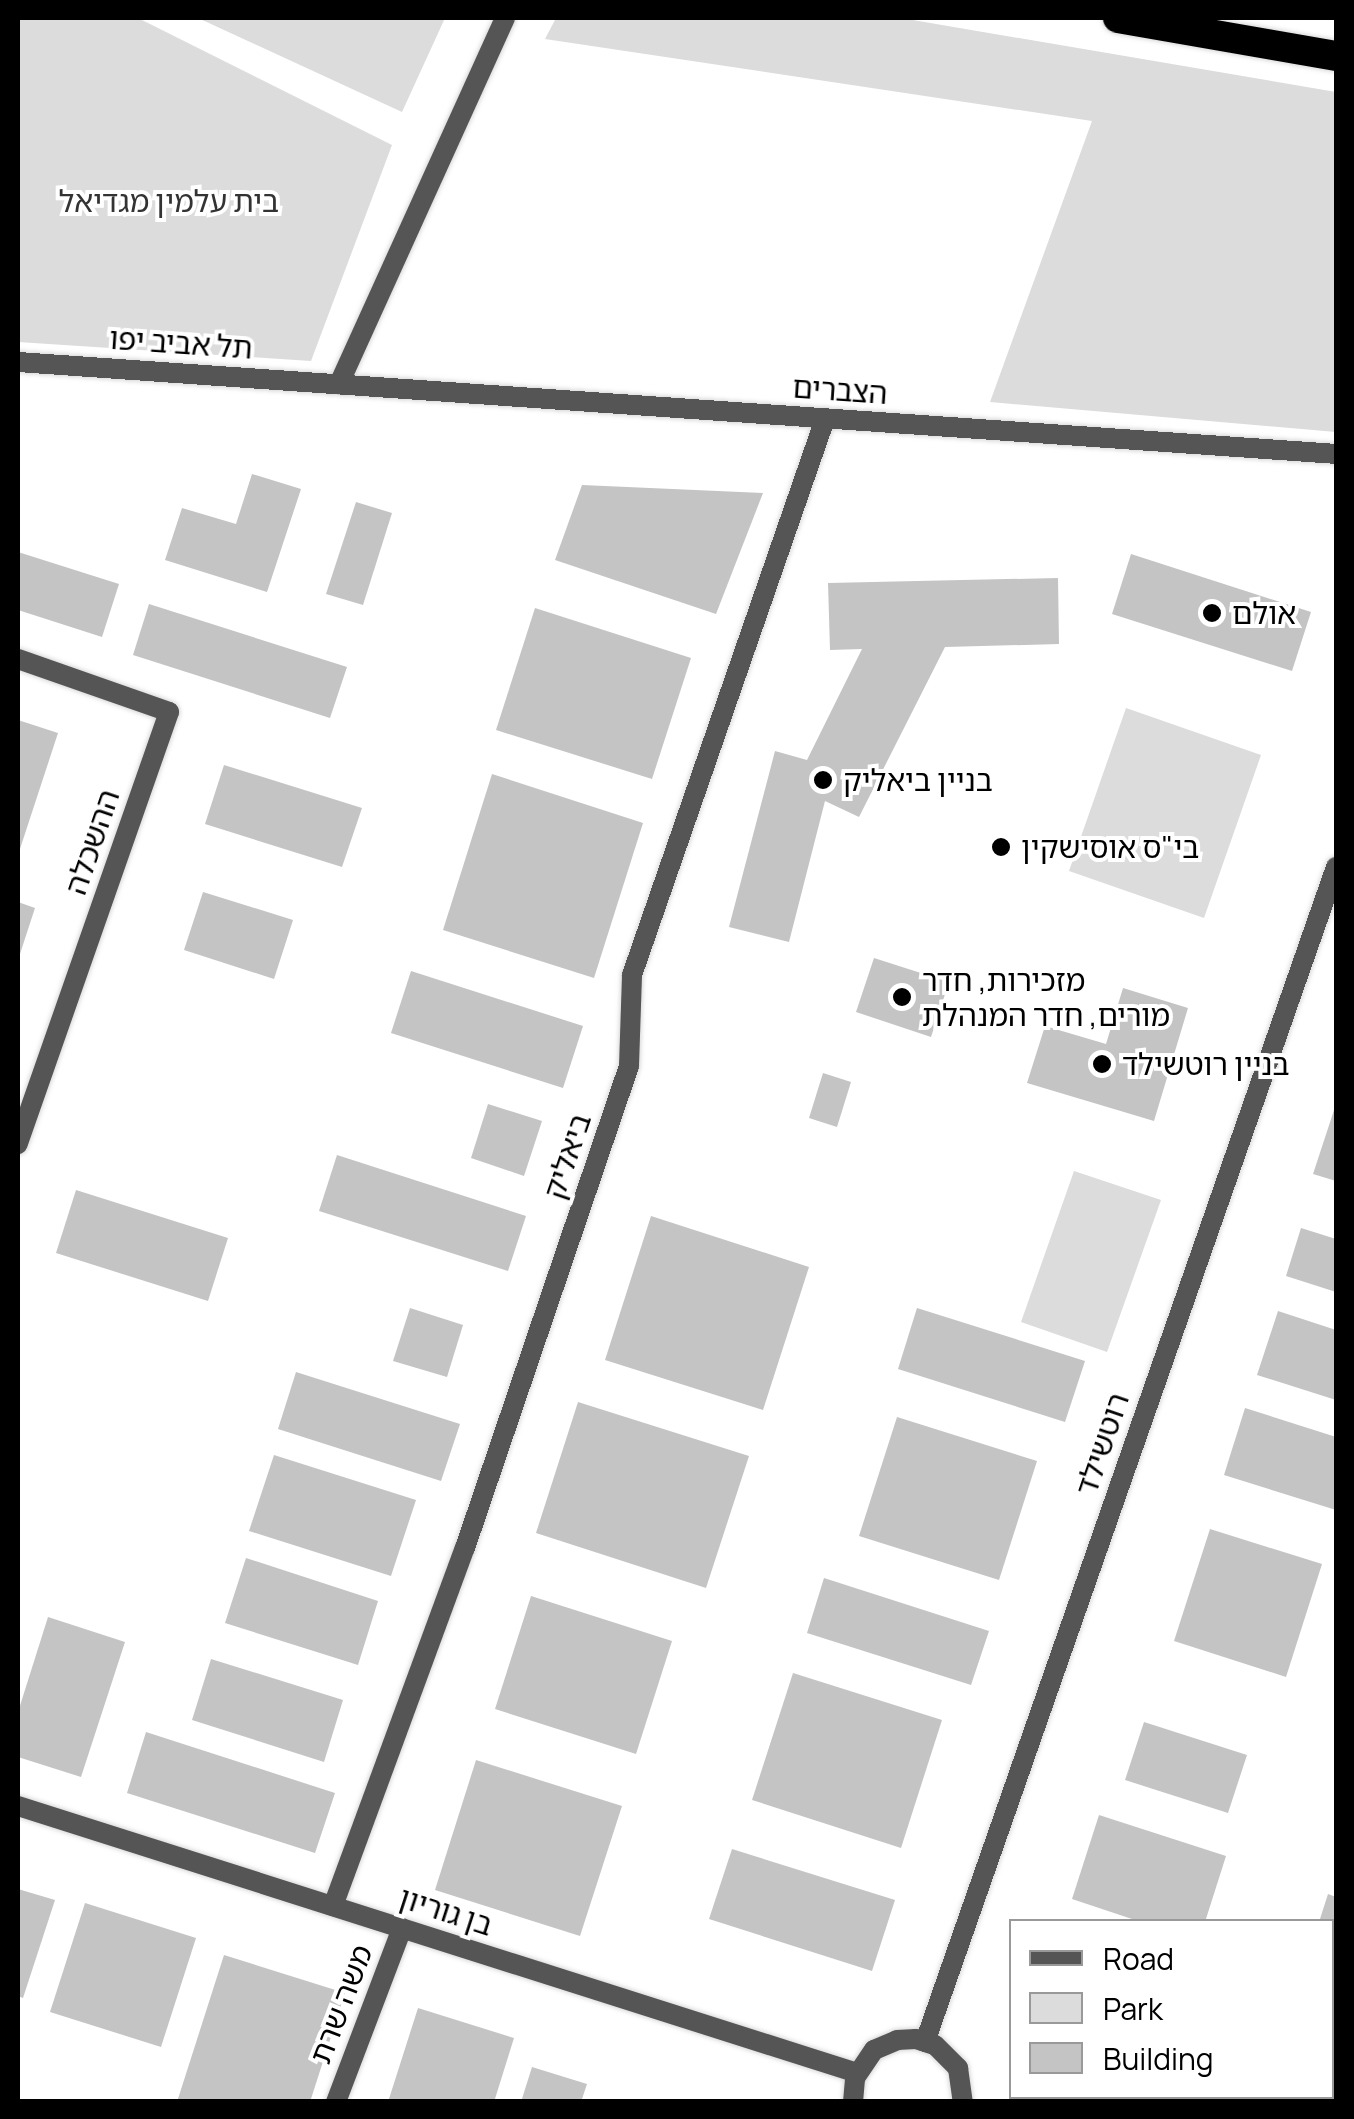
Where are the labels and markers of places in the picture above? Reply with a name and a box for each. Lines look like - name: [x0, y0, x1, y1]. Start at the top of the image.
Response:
- place label: אולם: [1232, 595, 1296, 631]
- marker: אולם: [1201, 602, 1223, 624]
- place label: בניין ביאליק: [843, 762, 993, 798]
- marker: בניין ביאליק: [812, 769, 834, 791]
- place label: בי"ס אוסישקין: [1021, 829, 1199, 865]
- marker: בי"ס אוסישקין: [990, 836, 1012, 858]
- place label: מזכירות, חדר מורים, חדר המנהלת: [922, 962, 1170, 1032]
- marker: מזכירות, חדר מורים, חדר המנהלת: [891, 986, 913, 1008]
- place label: בניין רוטשילד: [1122, 1046, 1290, 1082]
- marker: בניין רוטשילד: [1091, 1053, 1113, 1075]

